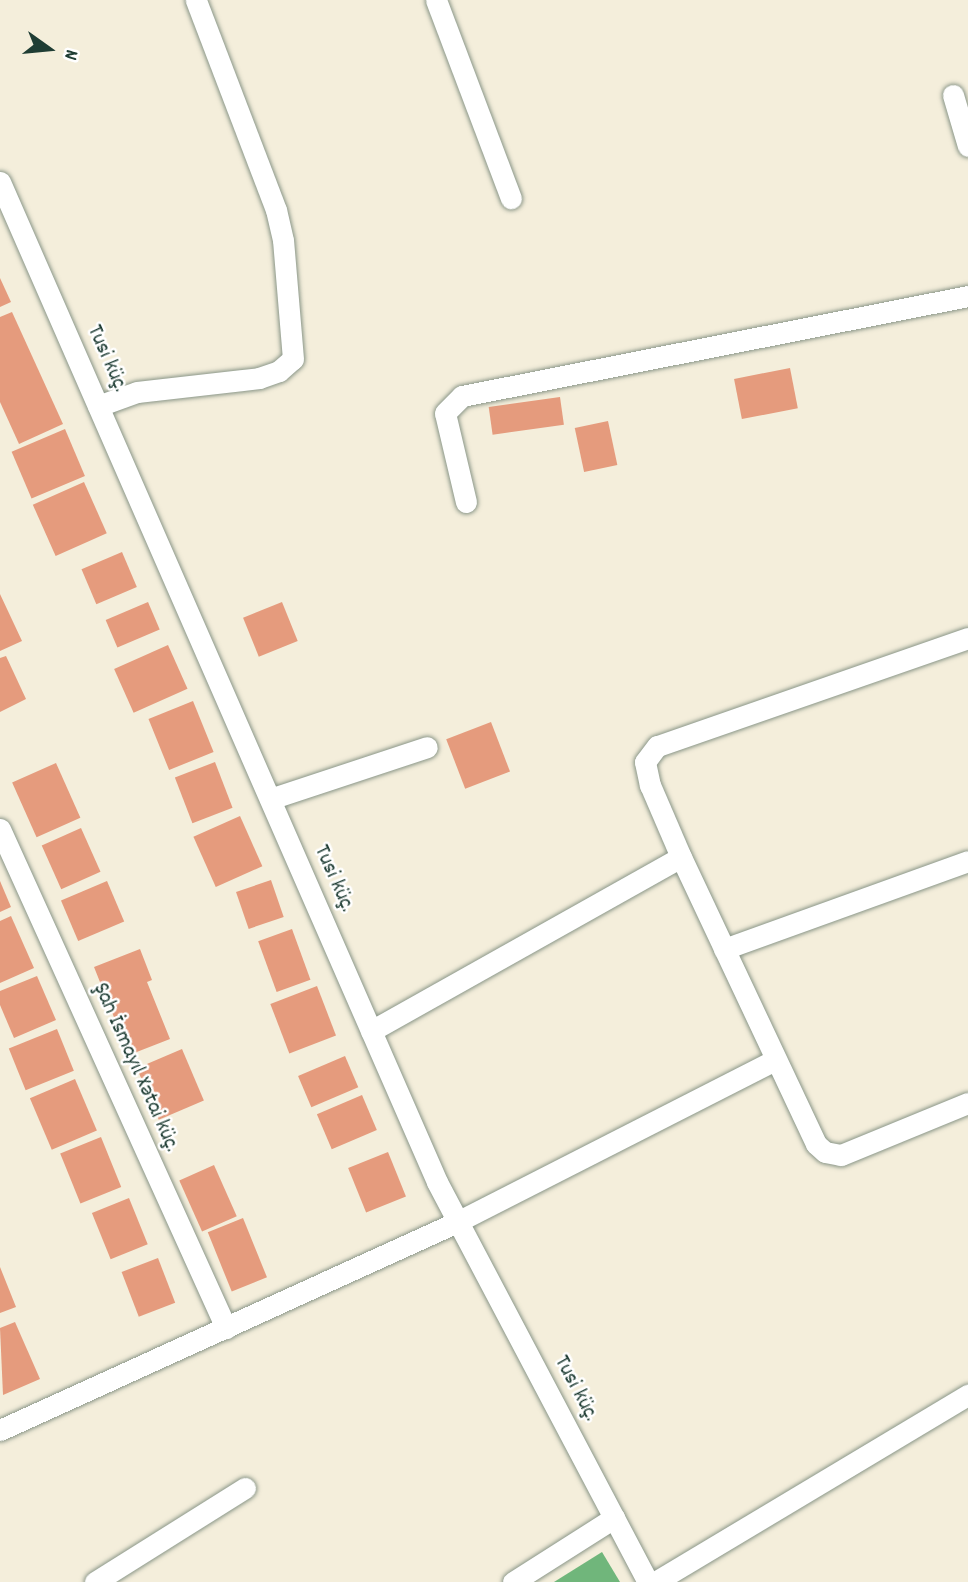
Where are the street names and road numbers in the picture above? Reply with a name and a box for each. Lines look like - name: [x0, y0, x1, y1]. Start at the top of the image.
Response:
- street label: Tusi küç.: [79, 321, 133, 397]
- street label: Tusi küç.: [306, 841, 360, 917]
- street label: Şah İsmayıl Xətai küç.: [85, 979, 185, 1157]
- street label: Tusi küç.: [546, 1351, 604, 1427]

